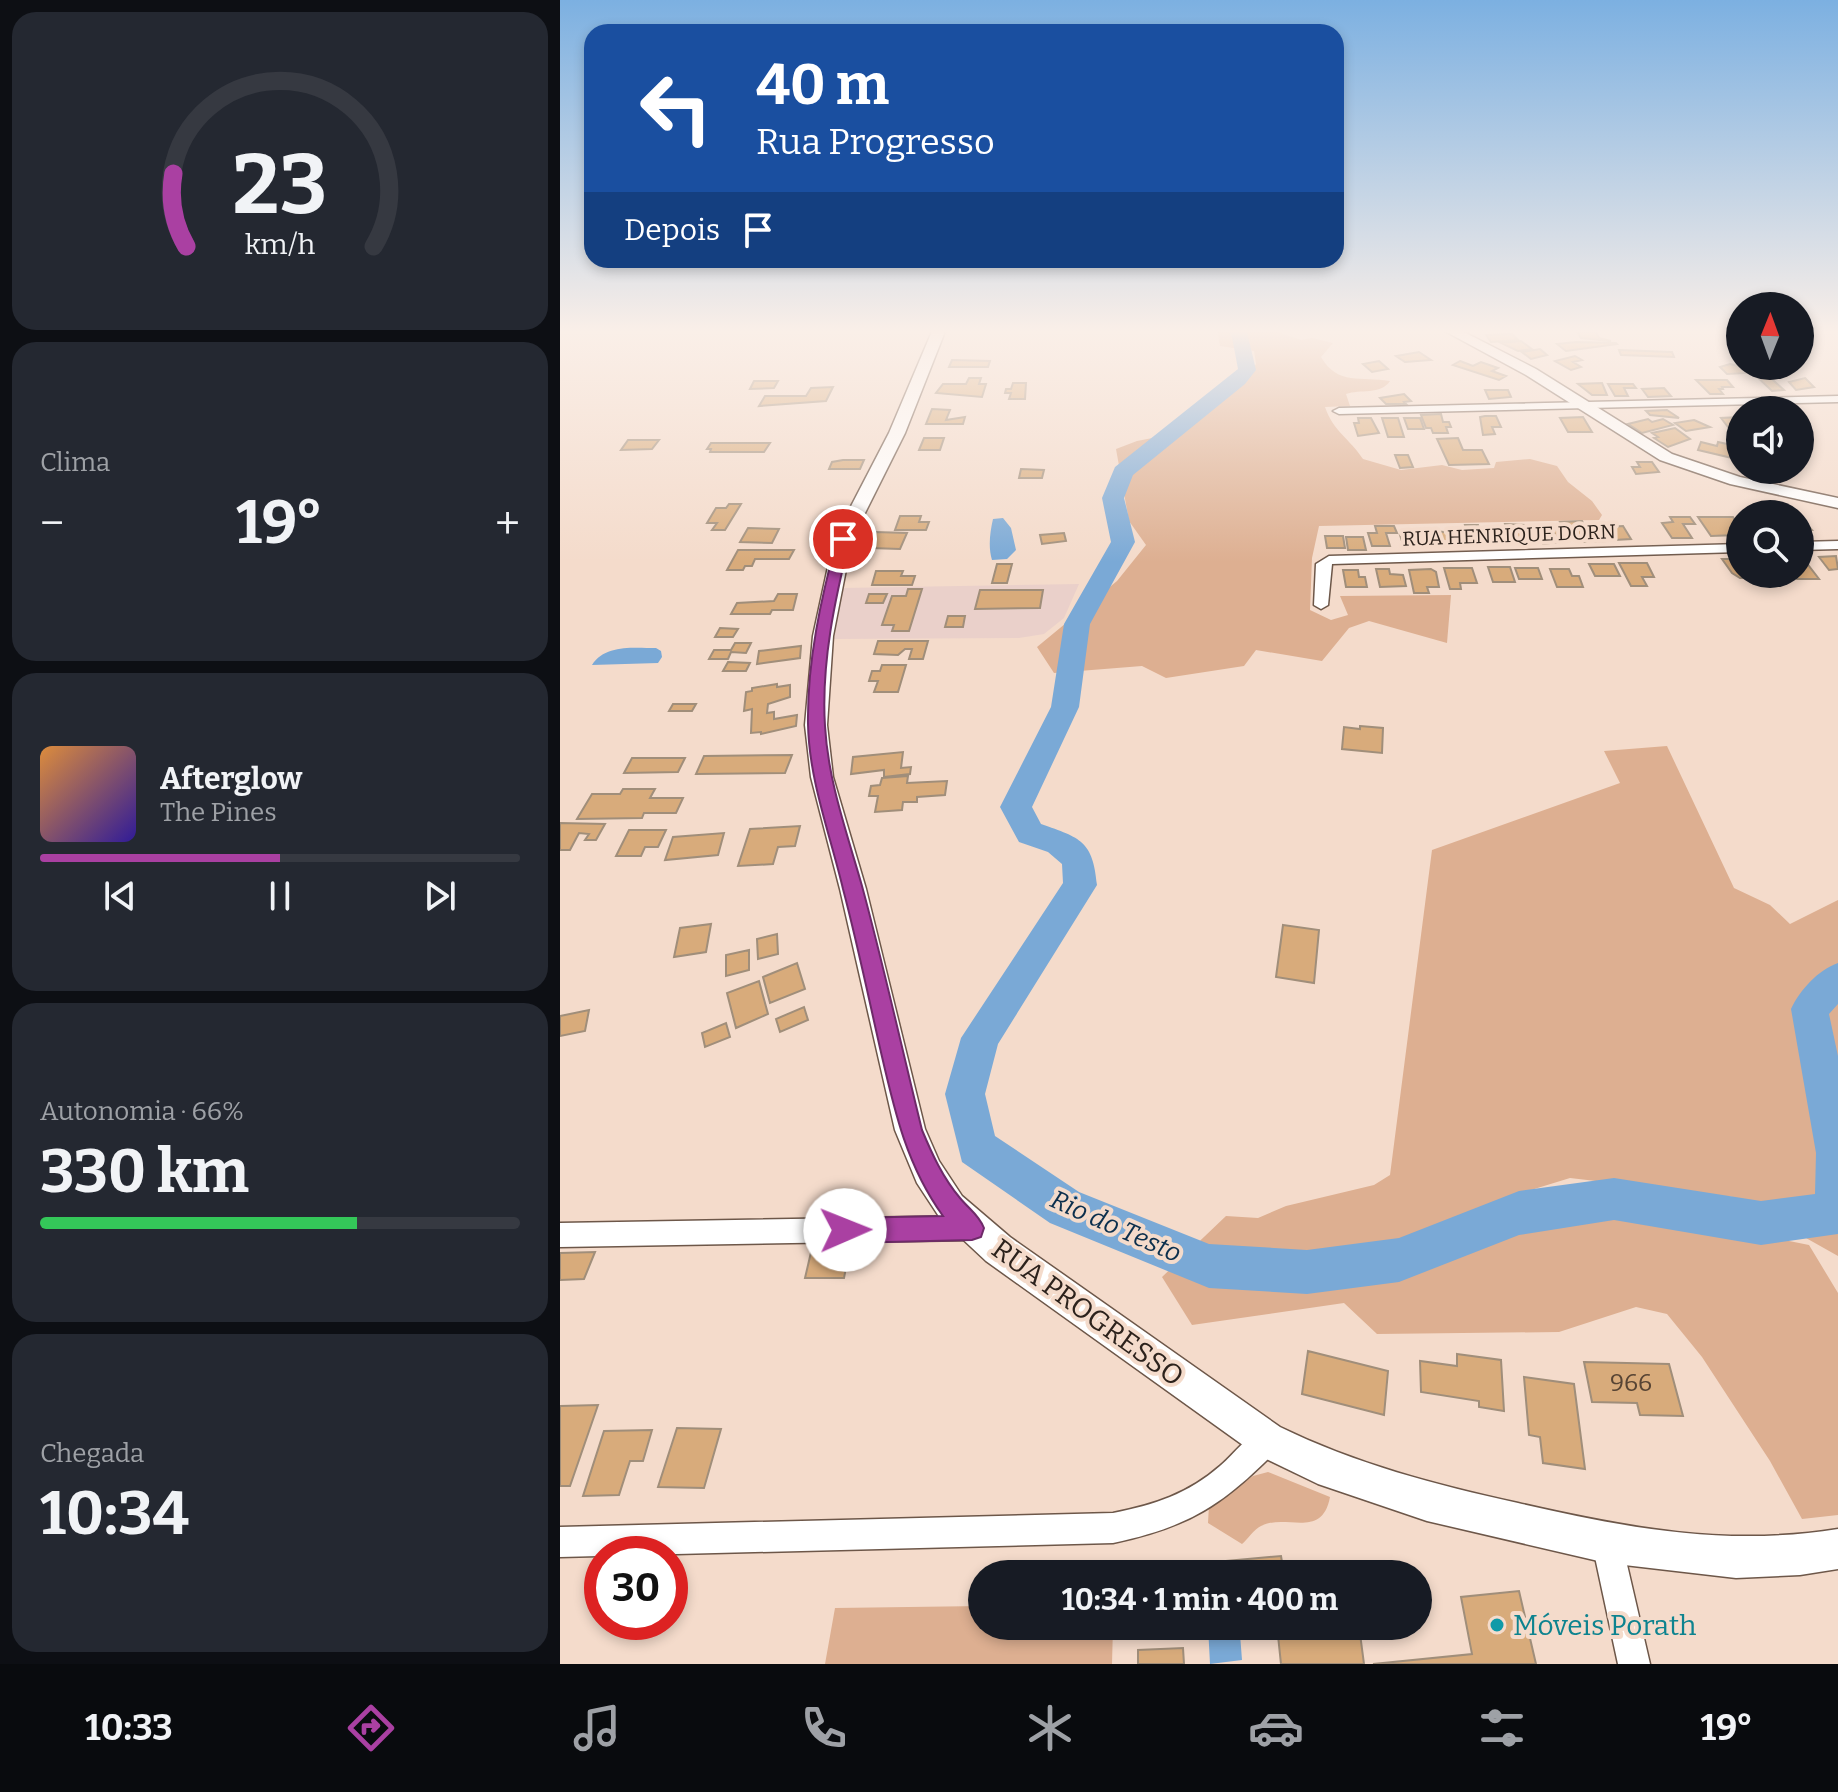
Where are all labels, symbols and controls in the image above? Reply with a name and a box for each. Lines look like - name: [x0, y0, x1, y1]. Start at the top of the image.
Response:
- text: 40 m: [756, 52, 889, 119]
- icon: left: [624, 56, 728, 160]
- text: Rua Progresso: [756, 120, 995, 164]
- text: 23: [233, 135, 327, 235]
- icon: arrive: [736, 208, 780, 252]
- text: Depois: [624, 212, 720, 248]
- text: km/h: [245, 227, 316, 262]
- north arrow: [1726, 292, 1814, 380]
- map controls: [1726, 292, 1814, 588]
- button: sound: [1726, 396, 1814, 484]
- text: Clima: [40, 447, 110, 478]
- text: 19°: [236, 487, 323, 559]
- text: −: [40, 497, 64, 550]
- text: +: [495, 497, 520, 550]
- button: search: [1726, 500, 1814, 588]
- pin: [809, 505, 877, 573]
- icon: arrive: [821, 517, 865, 561]
- street label: RUA HENRIQUE DORN: [1402, 519, 1616, 551]
- text: Afterglow: [160, 761, 302, 797]
- text: The Pines: [160, 797, 277, 828]
- icon: previous: [98, 874, 142, 918]
- icon: pause: [258, 874, 302, 918]
- icon: next: [418, 874, 462, 918]
- text: Autonomia · 66%: [40, 1096, 244, 1127]
- text: 330 km: [40, 1136, 249, 1208]
- water label: Rio do Testo: [1046, 1184, 1186, 1269]
- position arrow: [803, 1188, 887, 1272]
- street label: RUA PROGRESSO: [986, 1232, 1190, 1393]
- house number: 966: [1610, 1369, 1652, 1397]
- text: Chegada: [40, 1438, 144, 1469]
- text: 10:34: [40, 1478, 189, 1550]
- speed limit sign: 30: [584, 1536, 688, 1640]
- text: 10:34 · 1 min · 400 m: [1062, 1582, 1338, 1618]
- place label: Móveis Porath: [1513, 1609, 1696, 1642]
- marker: Móveis Porath: [1488, 1616, 1506, 1634]
- icon: directions: [343, 1700, 399, 1756]
- icon: music: [569, 1700, 625, 1756]
- icon: phone: [796, 1700, 852, 1756]
- icon: climate: [1022, 1700, 1078, 1756]
- icon: car: [1248, 1700, 1304, 1756]
- icon: filters: [1474, 1700, 1530, 1756]
- text: 10:33: [85, 1706, 173, 1750]
- text: 19°: [1700, 1706, 1753, 1750]

